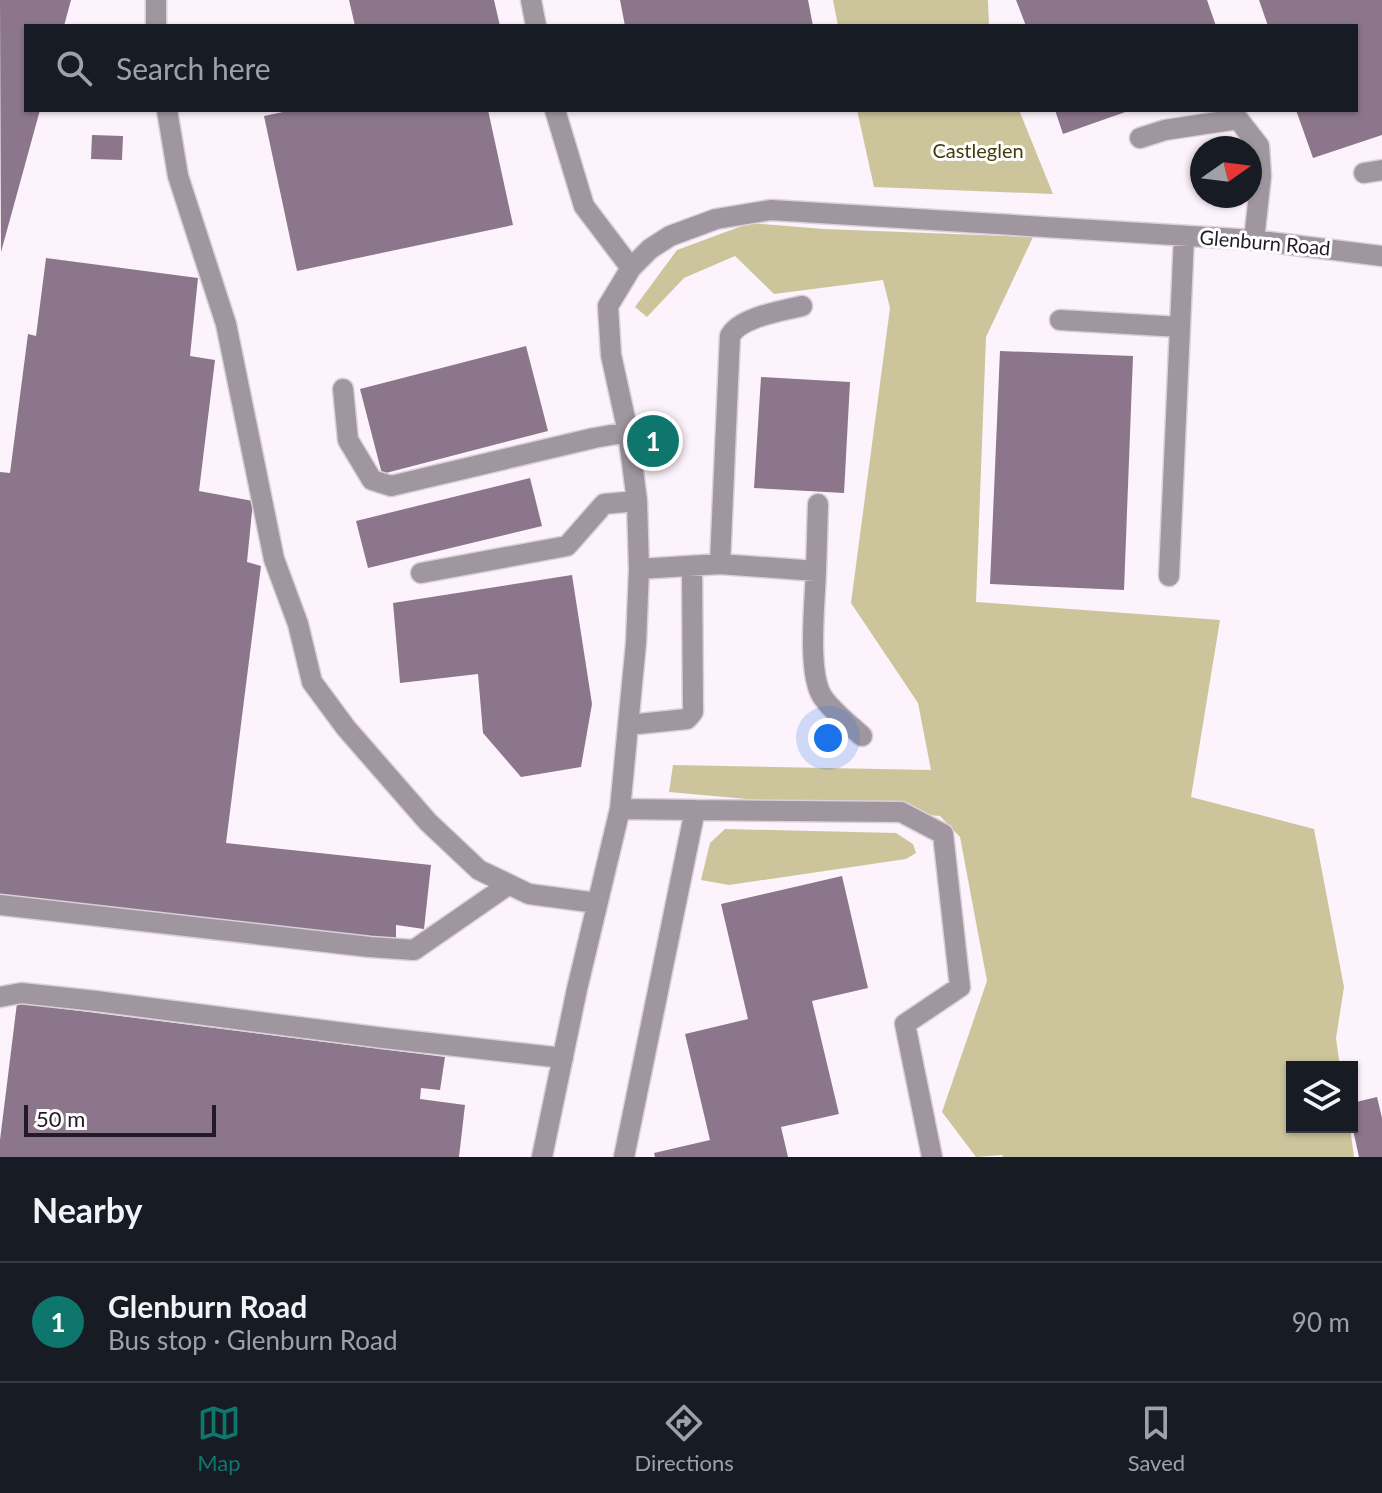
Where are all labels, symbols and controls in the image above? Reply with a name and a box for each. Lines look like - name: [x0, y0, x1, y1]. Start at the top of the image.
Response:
- search box: [24, 24, 1358, 112]
- icon: search: [52, 46, 96, 90]
- text: Search here: [116, 50, 271, 86]
- north arrow: [1190, 136, 1262, 208]
- park label: Castleglen: [932, 138, 1024, 162]
- street label: Glenburn Road: [1199, 224, 1332, 260]
- pin: 1: [627, 411, 679, 471]
- your location: [808, 718, 848, 758]
- map controls: [1286, 1061, 1358, 1133]
- button: layers: [1286, 1061, 1358, 1133]
- scale bar: [24, 1101, 216, 1137]
- text: 50 m: [36, 1105, 85, 1132]
- text: Nearby: [32, 1189, 143, 1230]
- text: Glenburn Road: [108, 1288, 307, 1324]
- text: 1: [50, 1306, 66, 1338]
- text: 90 m: [1292, 1306, 1350, 1338]
- text: Bus stop · Glenburn Road: [108, 1324, 397, 1356]
- tab: Map: [197, 1401, 241, 1476]
- tab: Directions: [635, 1401, 734, 1476]
- tab: Saved: [1128, 1401, 1185, 1476]

